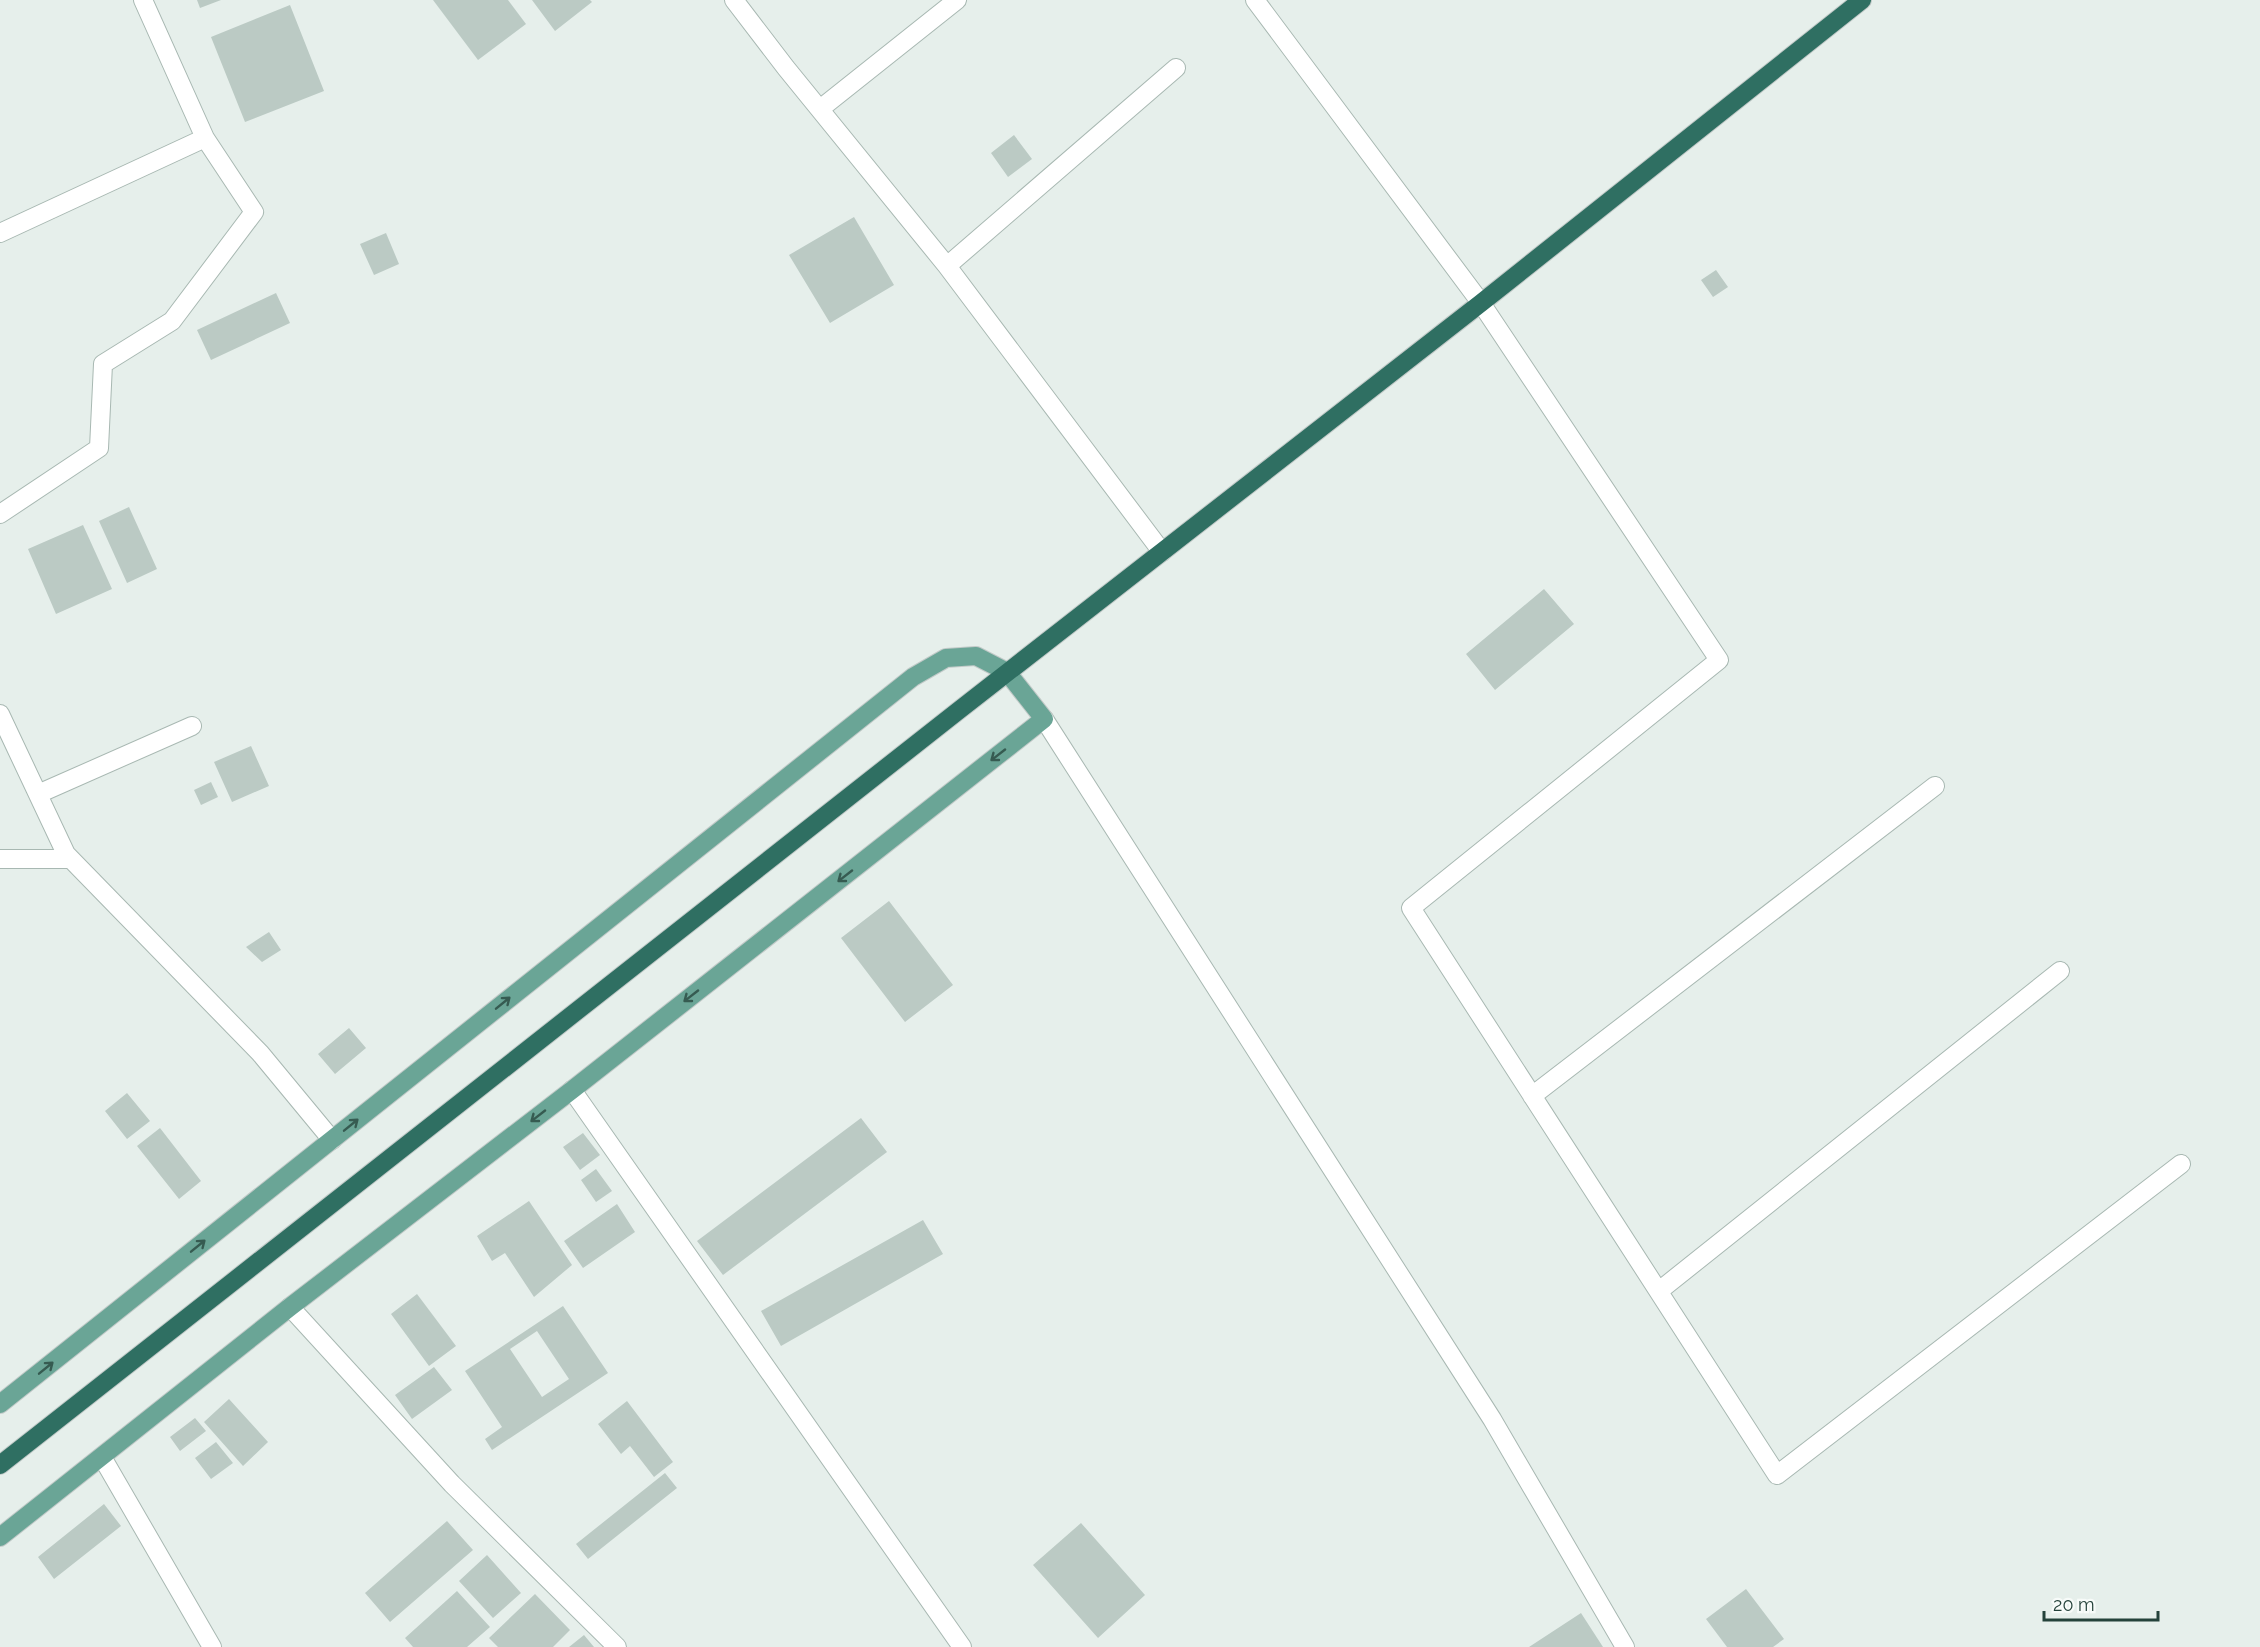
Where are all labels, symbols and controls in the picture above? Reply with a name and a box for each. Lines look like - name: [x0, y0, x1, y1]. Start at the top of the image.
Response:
- one-way arrow: [991, 749, 1007, 762]
- one-way arrow: [837, 869, 853, 882]
- one-way arrow: [684, 990, 700, 1003]
- one-way arrow: [495, 997, 511, 1010]
- one-way arrow: [530, 1110, 546, 1123]
- one-way arrow: [342, 1118, 358, 1131]
- one-way arrow: [190, 1240, 206, 1253]
- one-way arrow: [38, 1361, 54, 1374]
- scale bar: [2044, 1584, 2158, 1622]
- text: 20 m: [2053, 1594, 2095, 1615]

